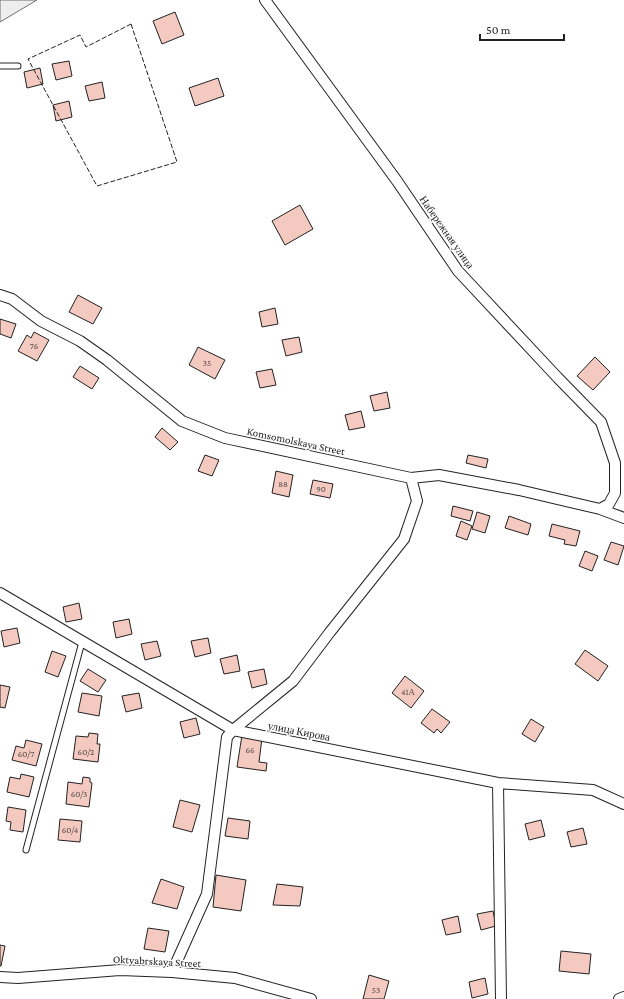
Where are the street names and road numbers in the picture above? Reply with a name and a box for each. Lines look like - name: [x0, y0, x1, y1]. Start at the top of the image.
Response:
- street label: Набережная улица: [417, 193, 477, 271]
- street label: Komsomolskaya Street: [246, 425, 346, 458]
- street label: улица Кирова: [267, 719, 331, 743]
- street label: Oktyabrskaya Street: [113, 953, 202, 970]

